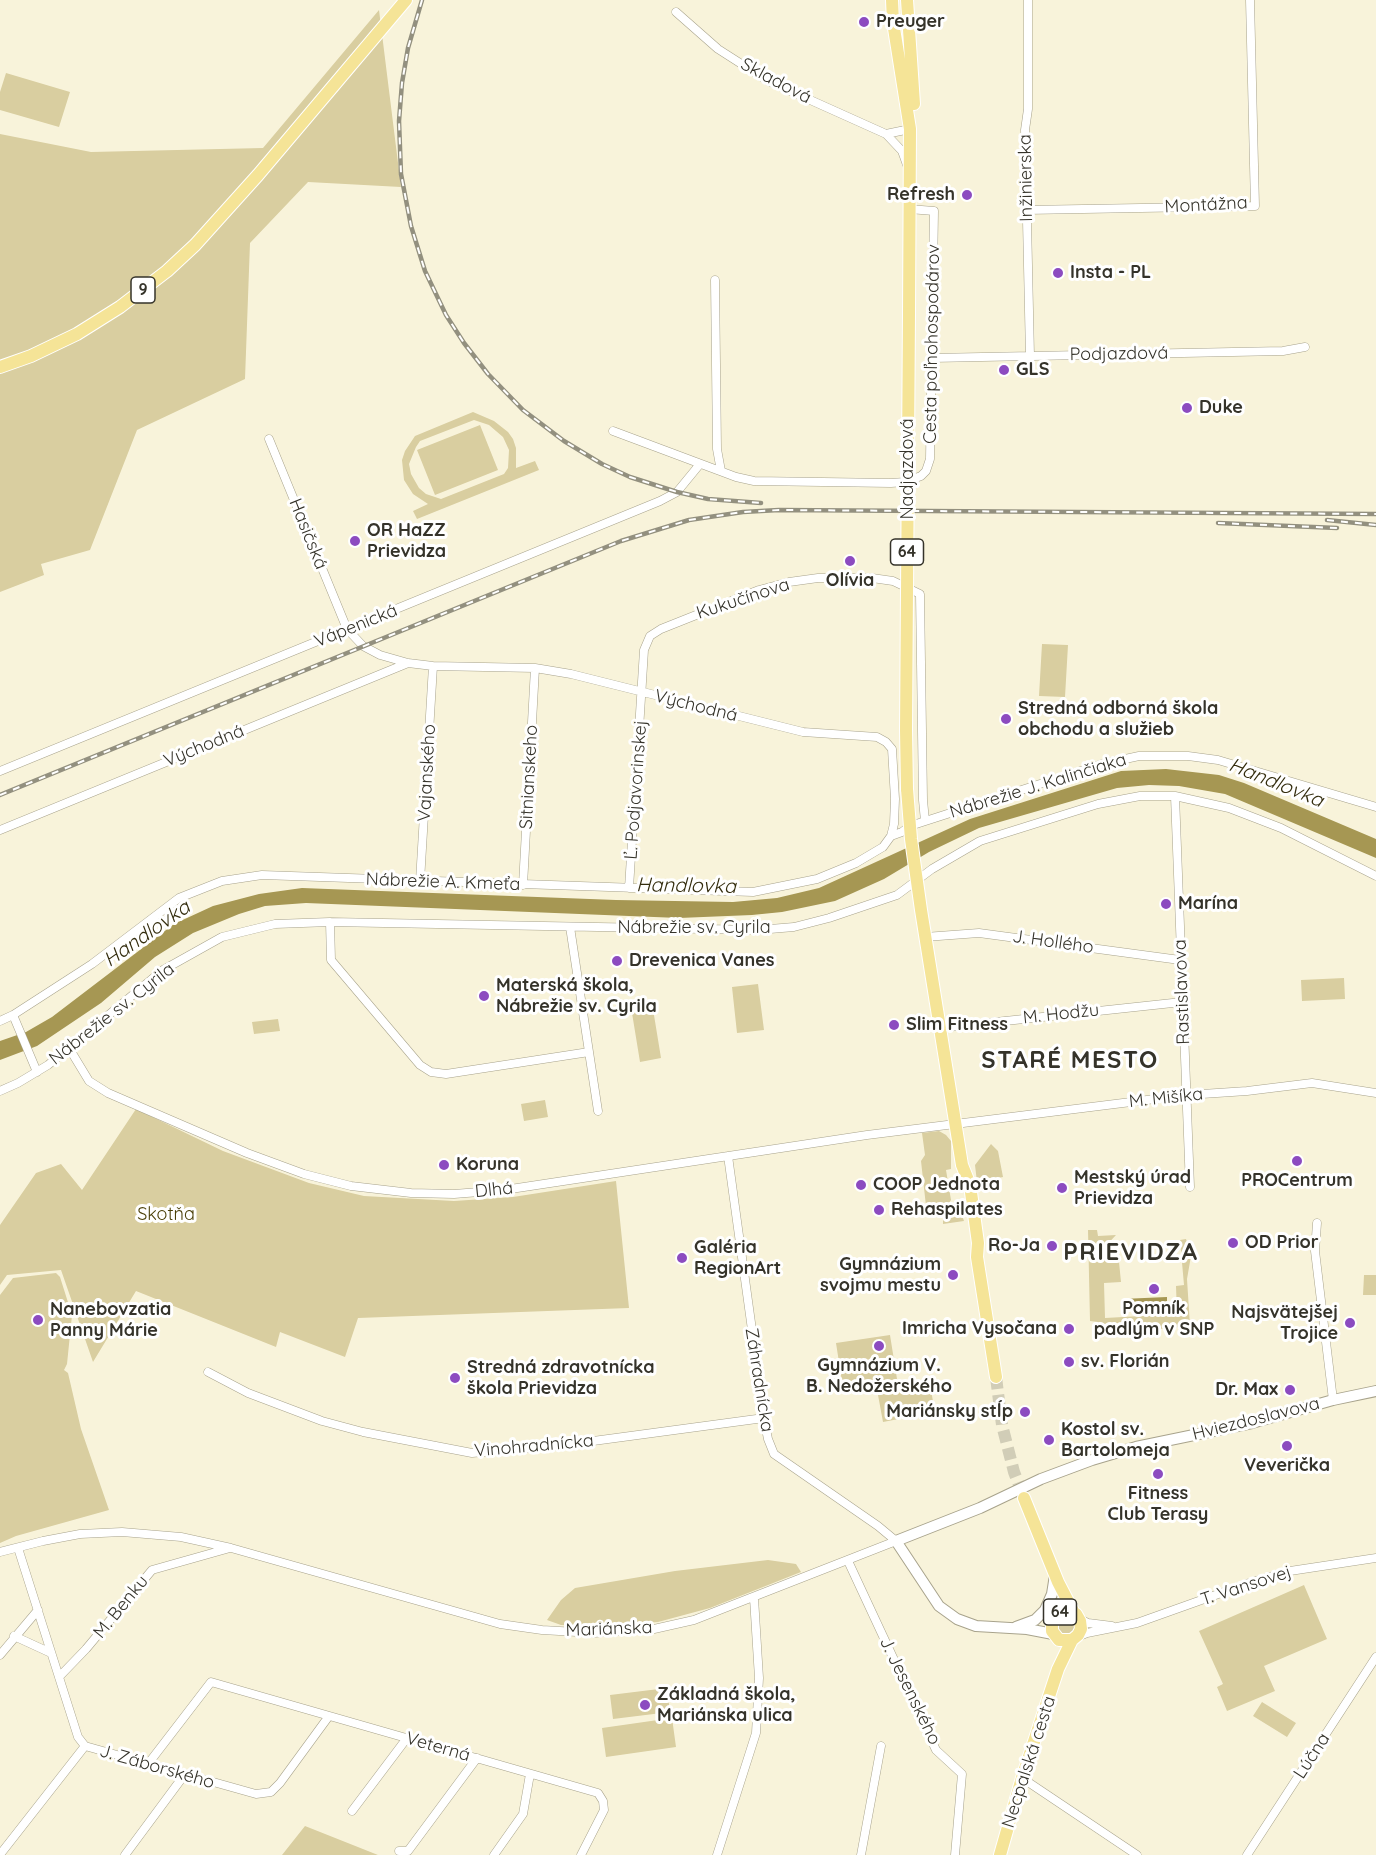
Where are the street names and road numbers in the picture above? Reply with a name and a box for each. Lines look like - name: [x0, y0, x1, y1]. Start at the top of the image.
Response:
- street label: Skladová: [737, 53, 815, 109]
- street label: Inžinierska: [1014, 134, 1038, 222]
- street label: Montážna: [1164, 192, 1248, 218]
- street label: Cesta poľnohospodárov: [919, 244, 945, 444]
- road number: 9: [131, 277, 155, 303]
- street label: Podjazdová: [1070, 342, 1168, 366]
- street label: Nadjazdová: [897, 418, 919, 520]
- street label: Hasičská: [284, 495, 332, 573]
- road number: 64: [890, 539, 924, 565]
- street label: Kukučínova: [694, 574, 792, 624]
- street label: Vápenická: [311, 600, 401, 652]
- street label: Východná: [652, 685, 740, 727]
- street label: Východná: [161, 720, 247, 772]
- street label: Ľ. Podjavorinskej: [620, 720, 652, 860]
- street label: Vajanského: [414, 724, 440, 822]
- street label: Sitnianskeho: [515, 724, 543, 830]
- street label: Nábrežie J. Kalinčiaka: [947, 749, 1129, 823]
- street label: Nábrežie A. Kmeťa: [365, 869, 521, 895]
- street label: Nábrežie sv. Cyrila: [617, 917, 771, 939]
- street label: J. Hollého: [1011, 926, 1095, 958]
- street label: Rastislavova: [1169, 939, 1195, 1045]
- street label: Nábrežie sv. Cyrila: [45, 958, 179, 1070]
- street label: M. Hodžu: [1022, 999, 1100, 1029]
- street label: M. Mišíka: [1128, 1083, 1204, 1113]
- street label: Dlhá: [474, 1177, 514, 1203]
- street label: Záhradnícka: [740, 1326, 778, 1434]
- street label: Hviezdoslavova: [1190, 1393, 1322, 1445]
- street label: Vinohradnícka: [473, 1430, 595, 1462]
- street label: T. Vansovej: [1198, 1561, 1294, 1611]
- street label: M. Benku: [89, 1571, 153, 1643]
- road number: 64: [1044, 1599, 1076, 1625]
- street label: Mariánska: [565, 1617, 653, 1641]
- street label: J. Jesenského: [875, 1634, 945, 1748]
- street label: Necpalská cesta: [998, 1693, 1060, 1831]
- street label: Veterná: [403, 1728, 473, 1766]
- street label: Lúčna: [1289, 1729, 1335, 1783]
- street label: J. Záborského: [97, 1740, 217, 1794]

